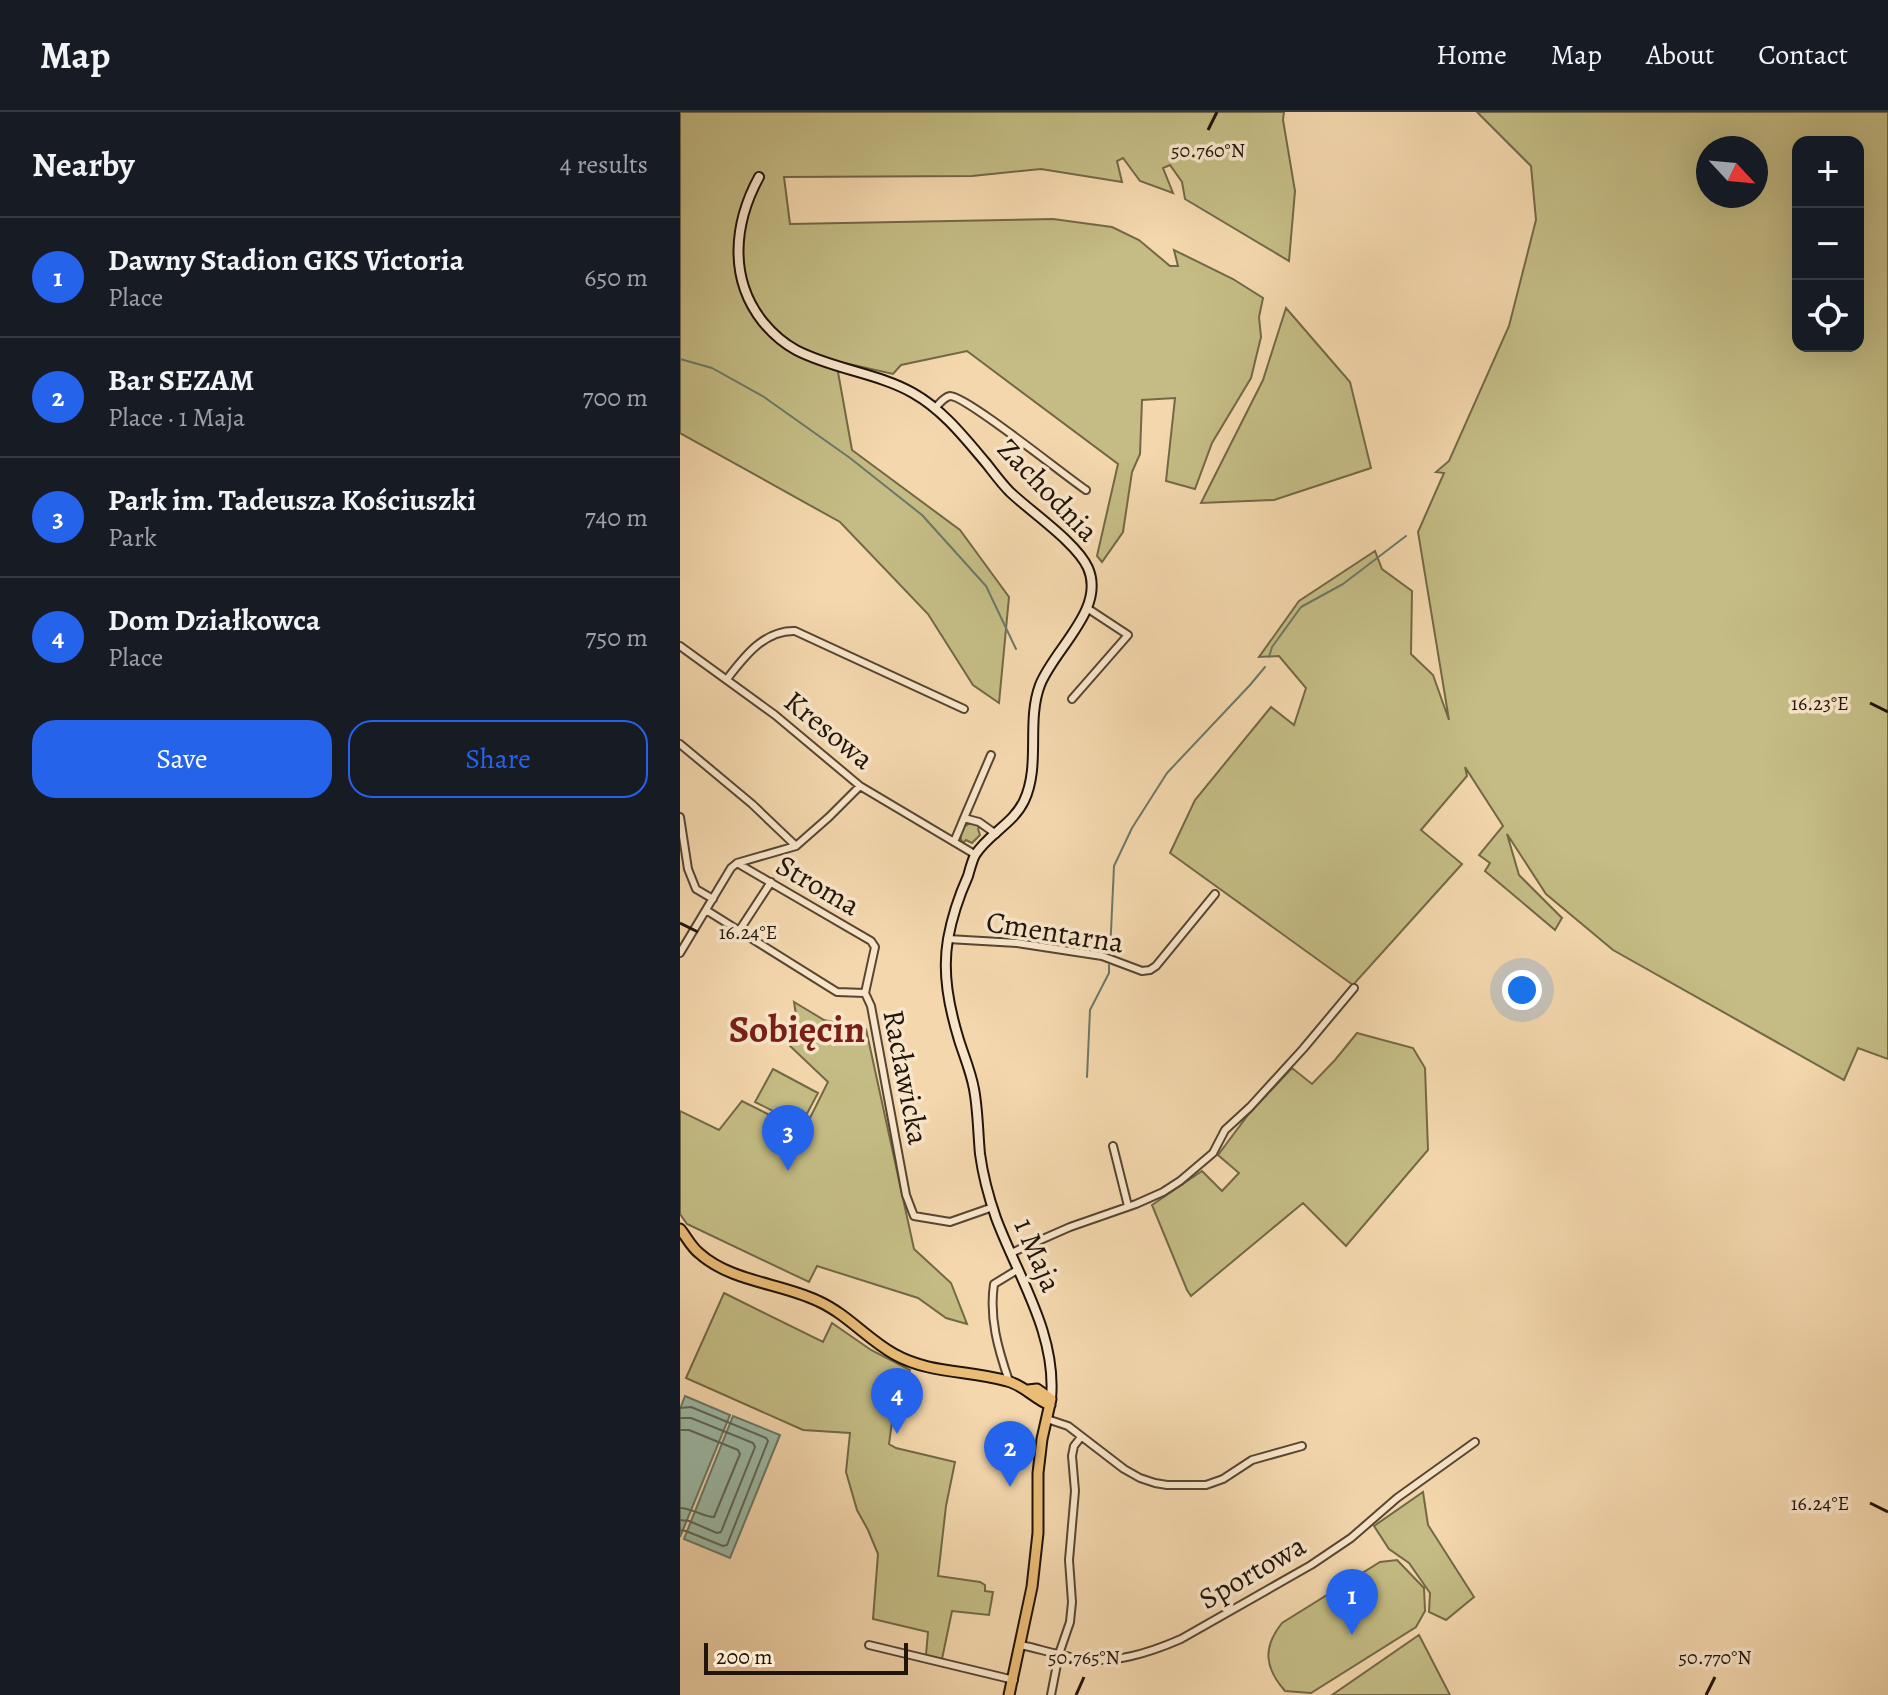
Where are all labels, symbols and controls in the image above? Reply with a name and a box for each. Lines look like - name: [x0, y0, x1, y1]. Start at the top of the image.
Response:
- text: Map: [40, 29, 110, 81]
- text: Home: [1436, 36, 1507, 74]
- text: Map: [1551, 36, 1602, 74]
- text: About: [1646, 36, 1714, 74]
- text: Contact: [1758, 36, 1848, 74]
- north arrow: [1696, 136, 1768, 208]
- map controls: [1792, 136, 1864, 352]
- button: +: [1792, 136, 1864, 208]
- text: 50.760°N: [1171, 137, 1245, 164]
- text: Nearby: [32, 141, 135, 188]
- text: 4 results: [560, 147, 648, 182]
- button: −: [1792, 208, 1864, 280]
- text: Dawny Stadion GKS Victoria: [108, 240, 464, 280]
- text: 1: [53, 260, 63, 295]
- text: 650 m: [584, 260, 648, 295]
- text: Place: [108, 280, 163, 315]
- button: locate: [1792, 280, 1864, 352]
- text: Bar SEZAM: [108, 360, 254, 400]
- text: 2: [52, 380, 64, 415]
- text: 700 m: [583, 380, 648, 415]
- text: Place · 1 Maja: [108, 400, 245, 435]
- street label: Zachodnia: [989, 429, 1107, 551]
- text: Park im. Tadeusza Kościuszki: [108, 480, 476, 520]
- text: 3: [52, 500, 64, 535]
- text: 740 m: [585, 500, 648, 535]
- text: Park: [108, 520, 157, 555]
- text: Dom Działkowca: [108, 600, 320, 640]
- text: 4: [52, 620, 64, 655]
- text: 750 m: [585, 620, 648, 655]
- text: Place: [108, 640, 163, 675]
- street label: Kresowa: [776, 682, 882, 778]
- text: 16.23°E: [1791, 690, 1849, 717]
- button: Save: [32, 720, 332, 798]
- button: Share: [348, 720, 648, 798]
- street label: Stroma: [769, 845, 867, 925]
- street label: Cmentarna: [983, 901, 1127, 963]
- text: 16.24°E: [719, 919, 777, 946]
- your location: [1502, 970, 1542, 1010]
- district label: Sobięcin: [729, 1003, 865, 1055]
- street label: Racławicka: [873, 1006, 939, 1148]
- pin: 3: [762, 1105, 814, 1171]
- street label: 1 Maja: [1005, 1212, 1071, 1298]
- pin: 4: [871, 1368, 923, 1434]
- pin: 2: [984, 1421, 1036, 1487]
- text: 16.24°E: [1791, 1490, 1849, 1517]
- street label: Sportowa: [1191, 1525, 1313, 1619]
- pin: 1: [1326, 1569, 1378, 1635]
- scale bar: [704, 1639, 908, 1675]
- text: 200 m: [716, 1642, 773, 1672]
- text: 50.765°N: [1048, 1644, 1120, 1671]
- text: 50.770°N: [1678, 1644, 1752, 1671]

